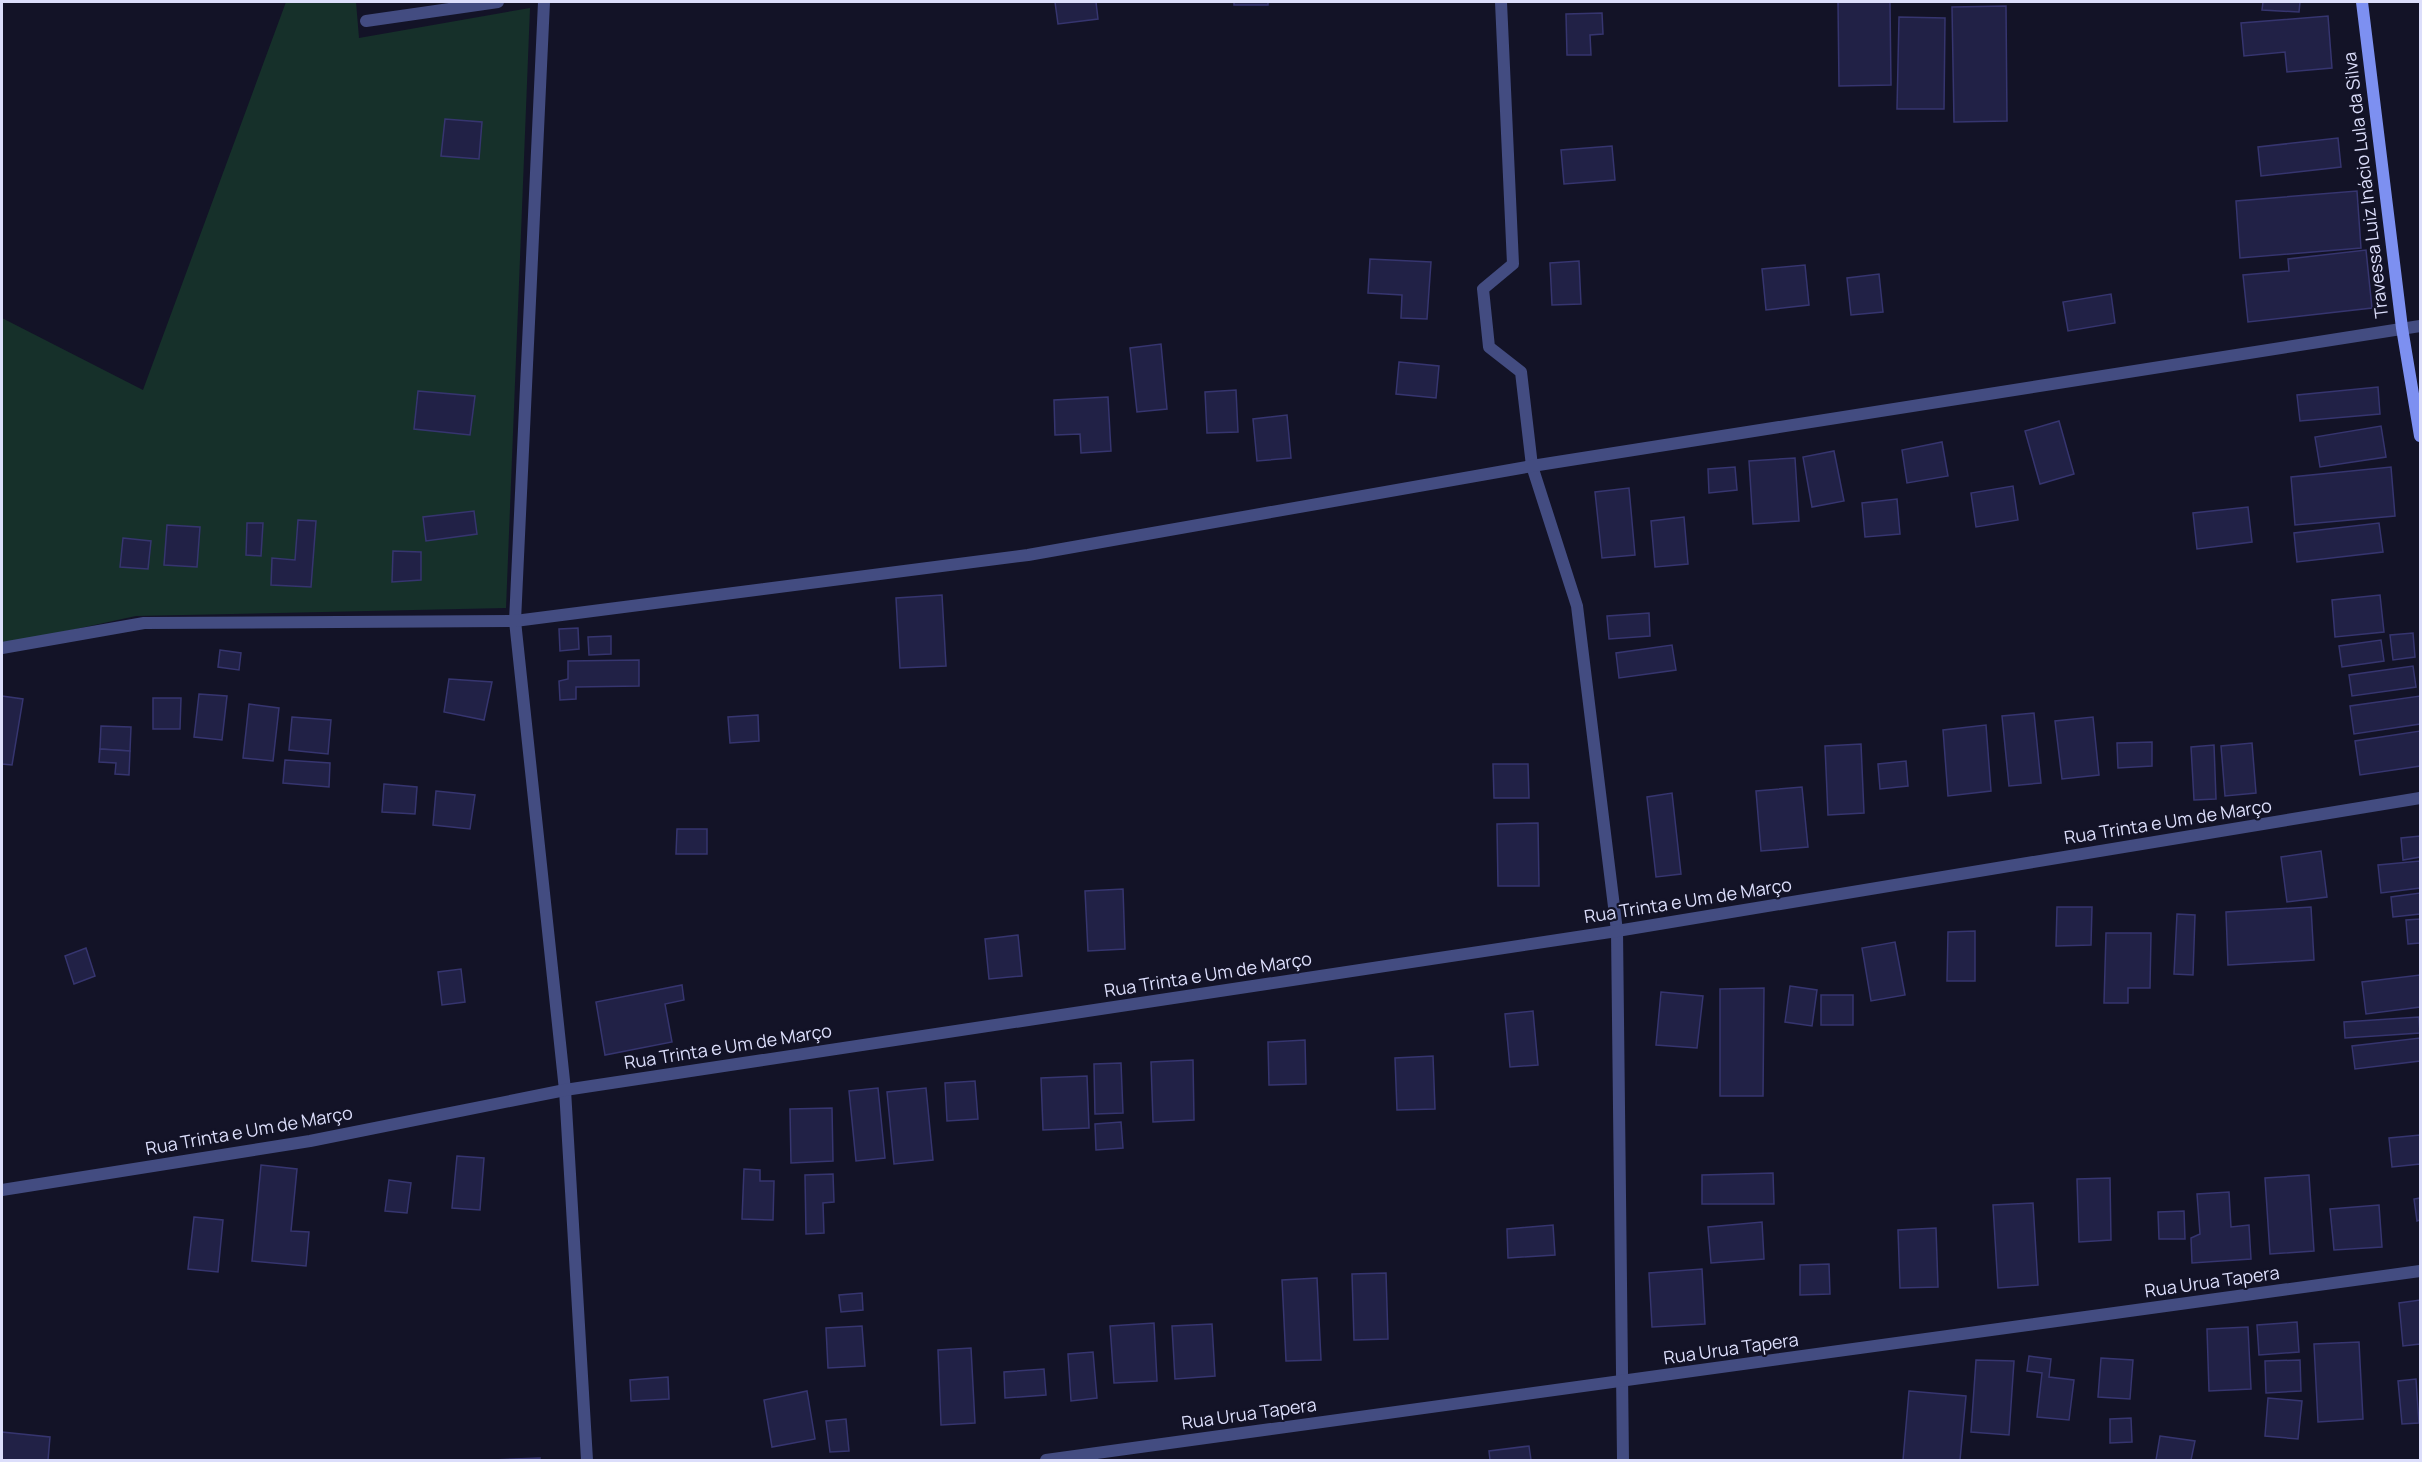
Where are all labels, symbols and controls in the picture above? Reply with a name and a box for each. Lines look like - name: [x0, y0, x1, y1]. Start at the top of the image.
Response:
- street label: Travessa Luiz Inácio Lula da Silva: [2337, 51, 2393, 319]
- street label: Rua Trinta e Um de Março: [2062, 793, 2273, 849]
- street label: Rua Trinta e Um de Março: [1582, 872, 1793, 928]
- street label: Rua Trinta e Um de Março: [1102, 946, 1313, 1002]
- street label: Rua Trinta e Um de Março: [622, 1018, 833, 1074]
- street label: Rua Trinta e Um de Março: [143, 1100, 354, 1160]
- street label: Rua Urua Tapera: [2143, 1260, 2281, 1302]
- street label: Rua Urua Tapera: [1662, 1327, 1800, 1369]
- street label: Rua Urua Tapera: [1180, 1392, 1318, 1434]

